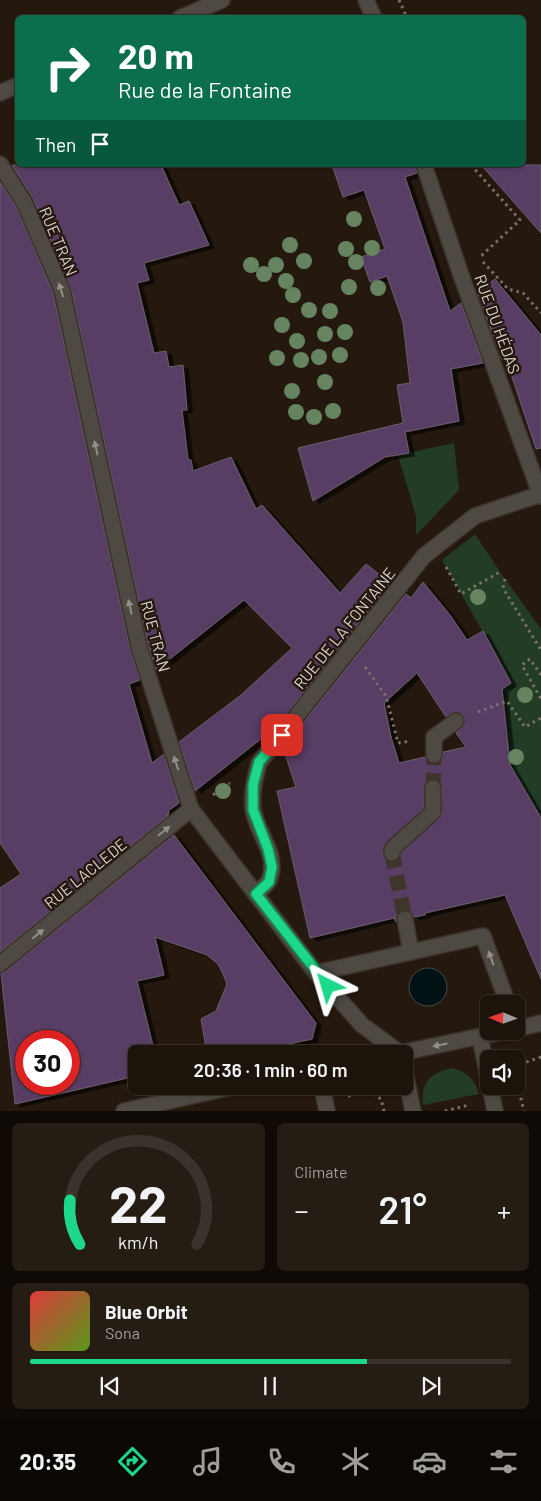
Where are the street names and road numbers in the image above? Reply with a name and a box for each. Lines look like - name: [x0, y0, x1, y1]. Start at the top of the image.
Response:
- street label: RUE TRAN: [36, 204, 82, 278]
- street label: RUE DU HÉDAS: [471, 272, 525, 376]
- street label: RUE DE LA FONTAINE: [289, 563, 399, 693]
- street label: RUE TRAN: [137, 598, 175, 674]
- street label: RUE LACLEDE: [40, 834, 130, 912]

